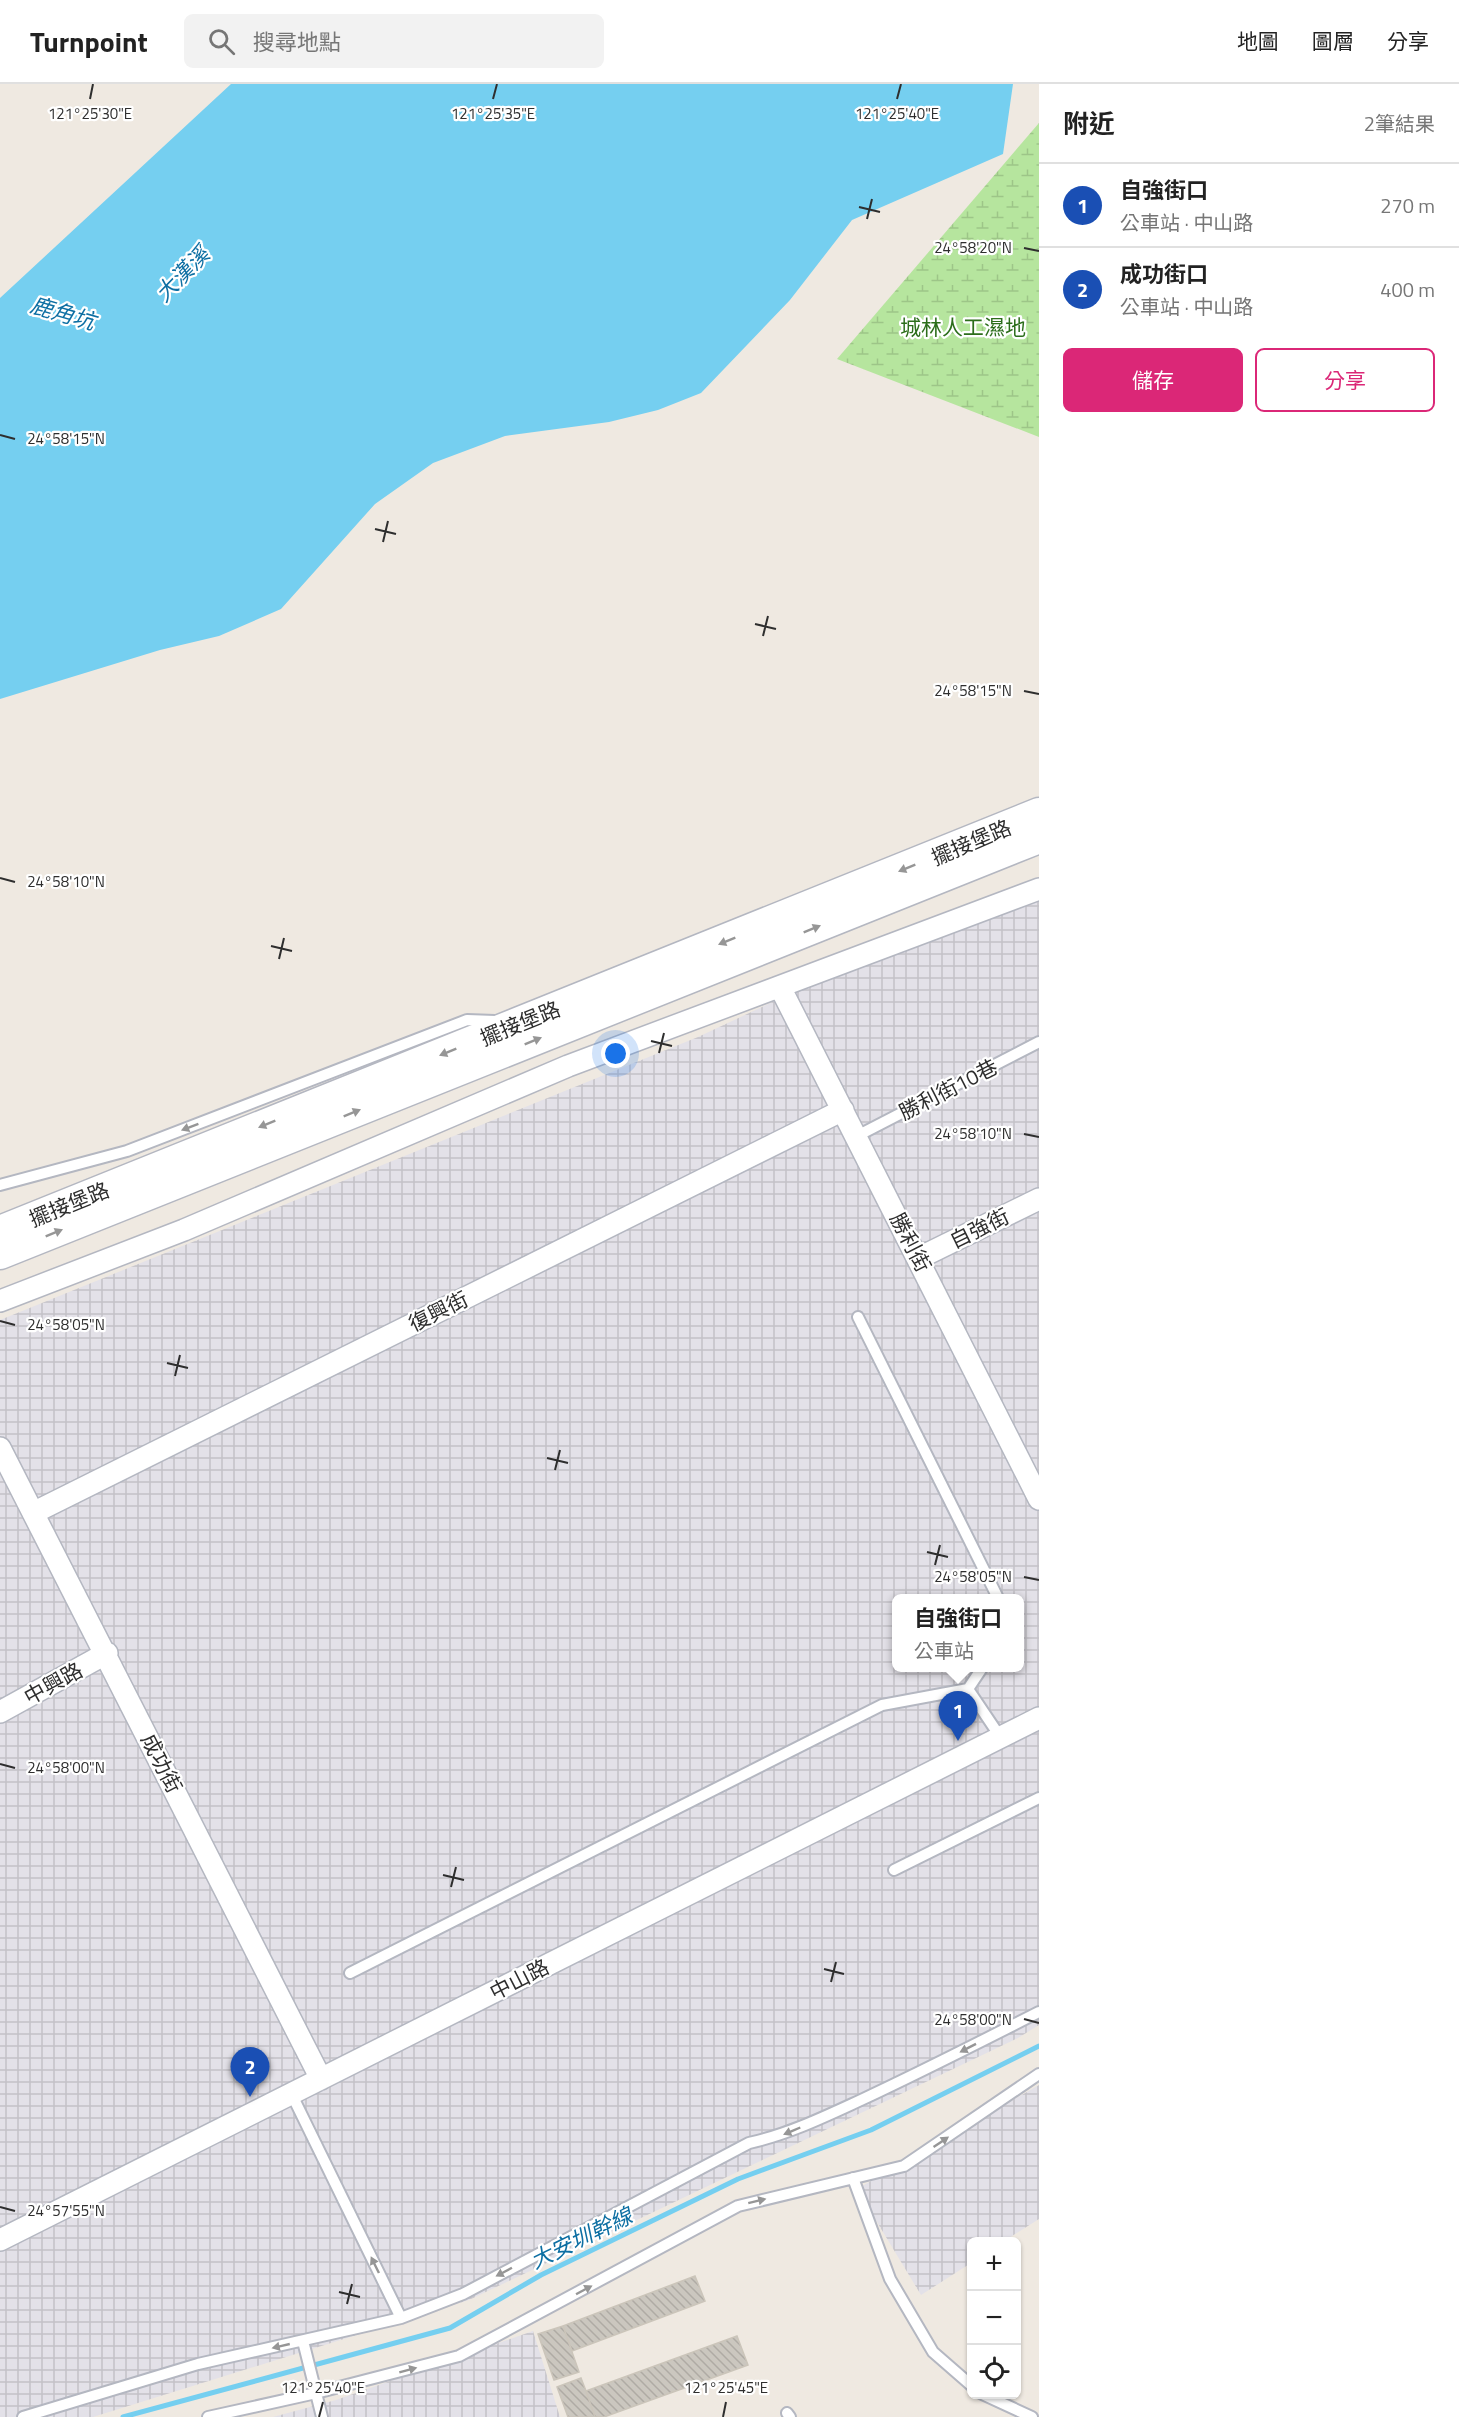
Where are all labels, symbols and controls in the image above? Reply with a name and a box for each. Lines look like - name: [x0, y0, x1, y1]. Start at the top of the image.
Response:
- search box: [184, 14, 604, 68]
- text: Turnpoint: [30, 20, 148, 63]
- icon: search: [205, 25, 238, 58]
- text: 搜尋地點: [253, 25, 341, 59]
- text: 地圖: [1237, 25, 1279, 57]
- text: 圖層: [1312, 25, 1354, 57]
- text: 分享: [1387, 25, 1429, 57]
- text: 121°25'30"E: [48, 102, 132, 125]
- text: 121°25'35"E: [451, 102, 535, 125]
- text: 121°25'40"E: [855, 102, 939, 125]
- text: 附近: [1063, 104, 1115, 143]
- text: 2筆結果: [1364, 108, 1435, 139]
- text: 自強街口: [1120, 173, 1208, 207]
- text: 1: [1077, 190, 1088, 221]
- text: 270 m: [1380, 190, 1435, 221]
- text: 公車站 · 中山路: [1120, 207, 1253, 238]
- water label: 大漢溪: [147, 236, 219, 310]
- text: 24°58'20"N: [934, 236, 1012, 259]
- text: 成功街口: [1120, 257, 1208, 291]
- text: 2: [1077, 274, 1088, 305]
- text: 400 m: [1380, 274, 1435, 305]
- water label: 鹿角坑: [27, 288, 102, 339]
- text: 公車站 · 中山路: [1120, 291, 1253, 322]
- park label: 城林人工濕地: [900, 311, 1026, 343]
- button: 儲存: [1063, 348, 1243, 412]
- button: 分享: [1255, 348, 1435, 412]
- text: 24°58'15"N: [27, 427, 105, 450]
- text: 24°58'15"N: [934, 679, 1012, 702]
- street label: 擺接堡路: [926, 811, 1016, 873]
- one-way arrow: [898, 863, 916, 873]
- text: 24°58'10"N: [27, 870, 105, 893]
- one-way arrow: [803, 924, 821, 933]
- one-way arrow: [717, 936, 735, 946]
- street label: 擺接堡路: [475, 992, 565, 1054]
- one-way arrow: [525, 1036, 543, 1046]
- your location: [601, 1039, 630, 1068]
- one-way arrow: [439, 1048, 457, 1057]
- street label: 勝利街10巷: [893, 1050, 1003, 1128]
- one-way arrow: [344, 1108, 362, 1118]
- one-way arrow: [258, 1120, 276, 1130]
- text: 24°58'10"N: [934, 1122, 1012, 1145]
- one-way arrow: [181, 1123, 199, 1132]
- street label: 擺接堡路: [24, 1173, 114, 1235]
- street label: 自強街: [944, 1200, 1014, 1256]
- street label: 勝利街: [882, 1207, 940, 1277]
- one-way arrow: [46, 1227, 64, 1237]
- street label: 復興街: [403, 1283, 473, 1339]
- text: 24°58'05"N: [27, 1313, 105, 1336]
- text: 24°58'05"N: [934, 1565, 1012, 1588]
- popup: [892, 1594, 1024, 1672]
- text: 自強街口: [914, 1601, 1002, 1635]
- text: 公車站: [914, 1635, 974, 1666]
- street label: 中興路: [18, 1654, 88, 1712]
- pin: 1: [938, 1692, 978, 1741]
- street label: 成功街: [133, 1728, 191, 1798]
- text: 24°58'00"N: [27, 1756, 105, 1779]
- street label: 中山路: [484, 1950, 554, 2008]
- text: 24°58'00"N: [934, 2008, 1012, 2031]
- one-way arrow: [959, 2043, 976, 2053]
- pin: 2: [230, 2048, 270, 2097]
- one-way arrow: [782, 2126, 800, 2136]
- one-way arrow: [933, 2137, 949, 2148]
- one-way arrow: [748, 2196, 767, 2206]
- water label: 大安圳幹線: [524, 2197, 641, 2277]
- text: 24°57'55"N: [27, 2199, 105, 2222]
- map controls: [967, 2237, 1021, 2399]
- button: +: [967, 2237, 1021, 2291]
- one-way arrow: [371, 2257, 380, 2274]
- one-way arrow: [496, 2267, 513, 2277]
- one-way arrow: [576, 2285, 593, 2295]
- button: −: [967, 2291, 1021, 2345]
- one-way arrow: [271, 2342, 290, 2351]
- button: locate: [967, 2345, 1021, 2399]
- one-way arrow: [398, 2365, 417, 2375]
- text: 121°25'40"E: [281, 2376, 365, 2399]
- text: 121°25'45"E: [684, 2376, 768, 2399]

